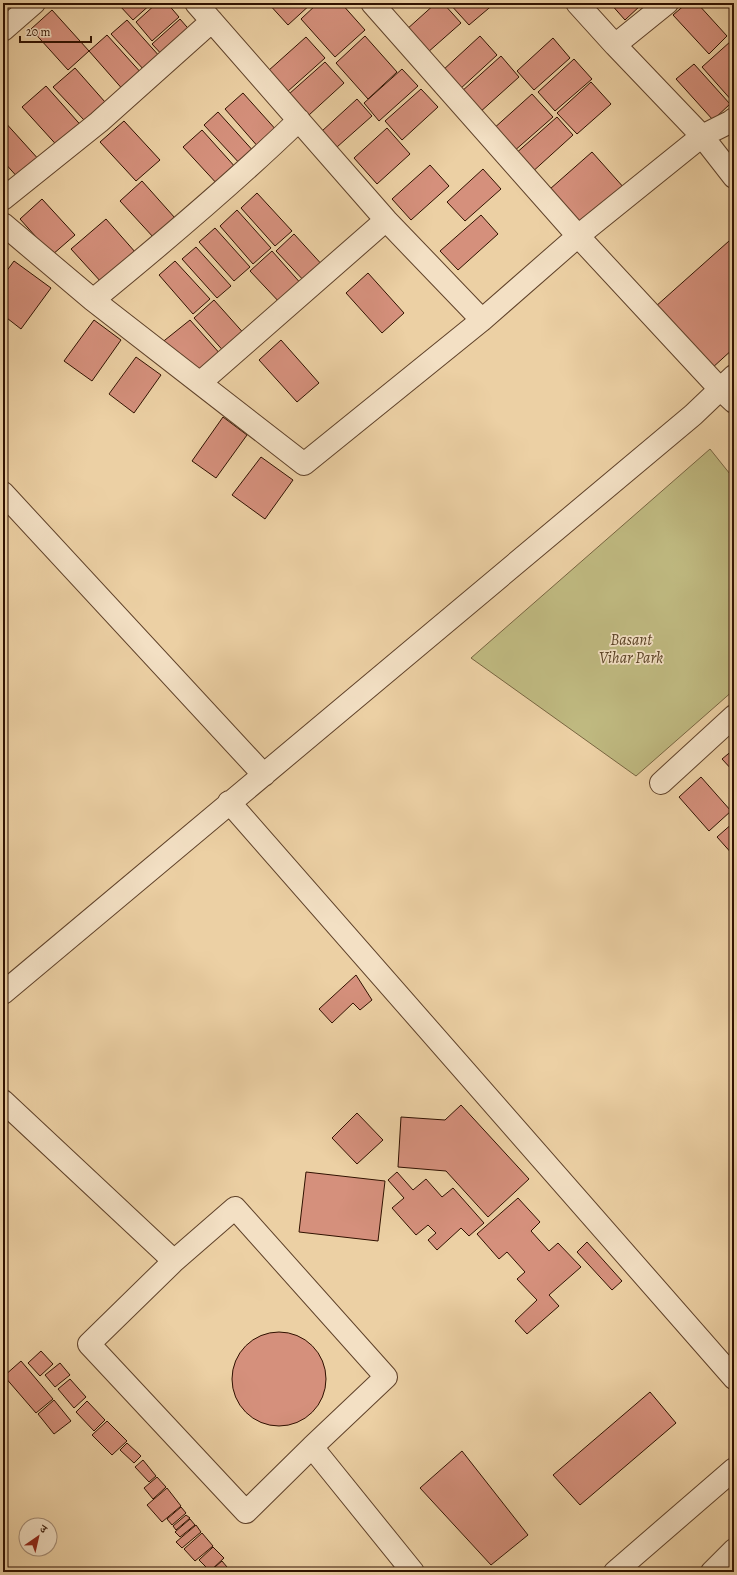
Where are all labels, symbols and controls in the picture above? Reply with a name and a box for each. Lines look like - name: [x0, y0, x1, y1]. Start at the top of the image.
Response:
- scale bar: [20, 18, 91, 44]
- text: 20 m: [26, 24, 50, 40]
- park label: Basant Vihar Park: [599, 629, 663, 669]
- north arrow: [18, 1517, 58, 1557]
- text: उ: [36, 1521, 51, 1538]

